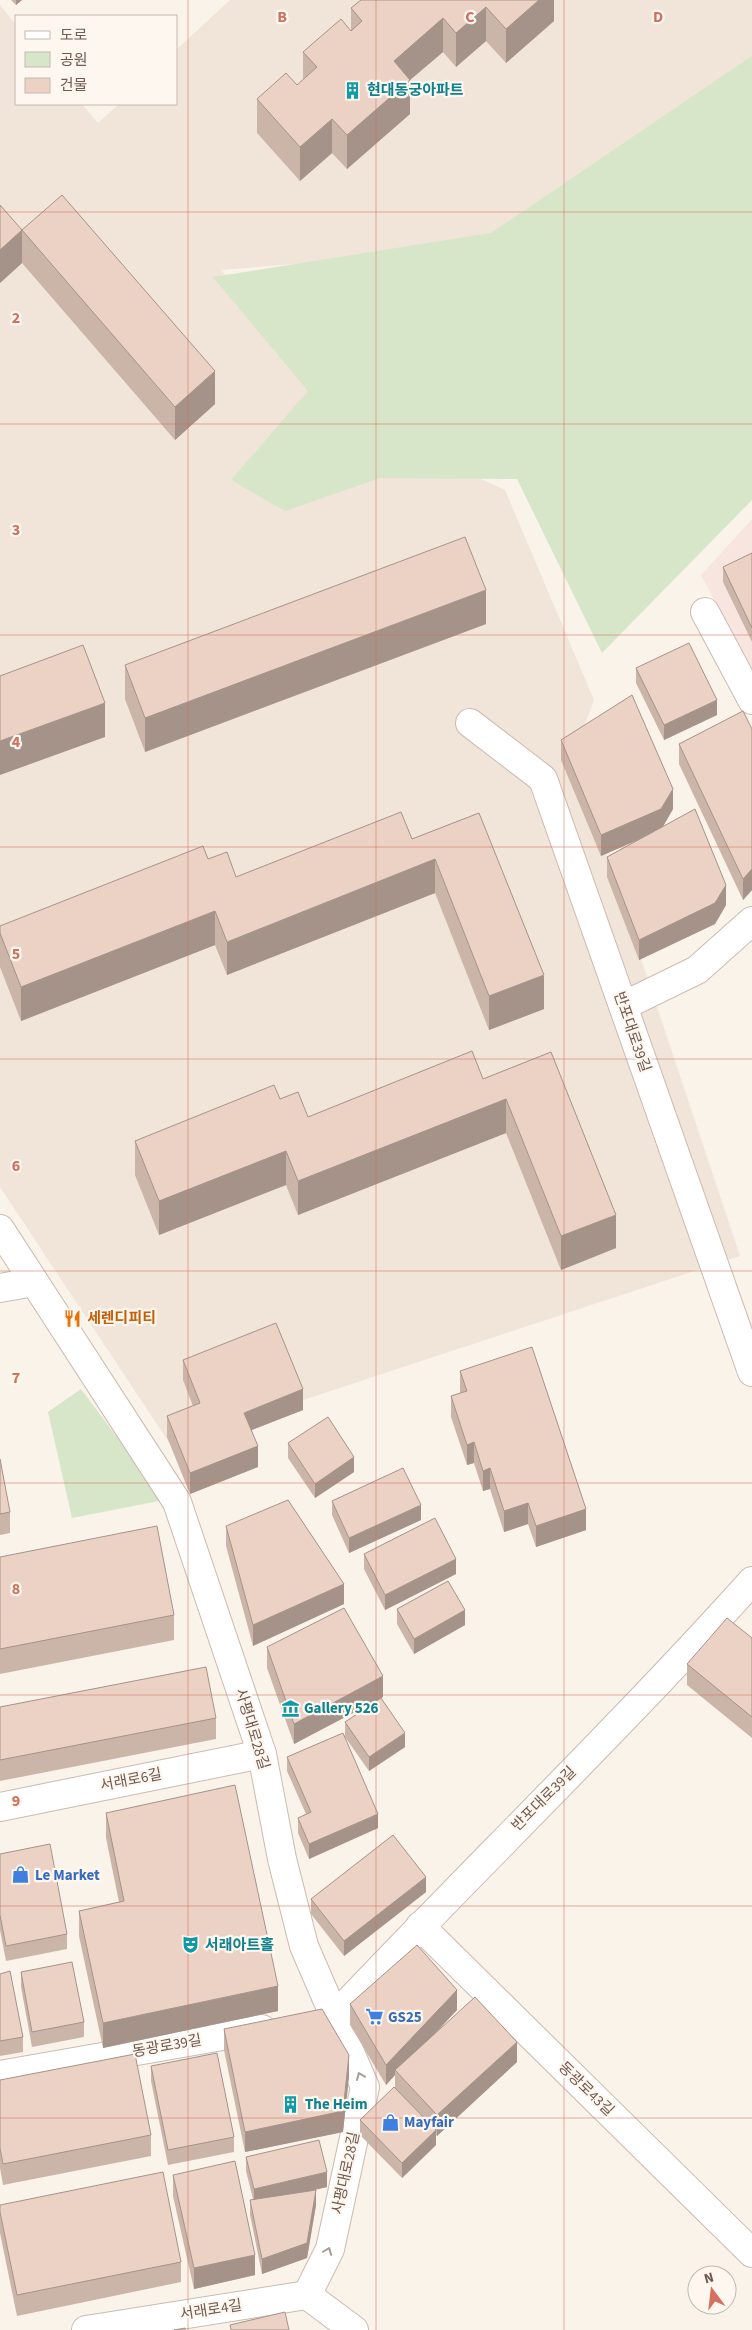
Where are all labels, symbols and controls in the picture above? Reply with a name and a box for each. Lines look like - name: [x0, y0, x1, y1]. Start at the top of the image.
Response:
- text: B: [277, 6, 287, 28]
- text: C: [465, 6, 475, 28]
- text: D: [653, 6, 663, 28]
- legend: [15, 15, 178, 105]
- text: 도로: [60, 25, 88, 46]
- text: 공원: [60, 50, 88, 71]
- text: 건물: [60, 75, 88, 96]
- building icon: 현대동궁아파트: [343, 80, 363, 100]
- place label: 현대동궁아파트: [367, 80, 464, 101]
- text: 2: [12, 307, 20, 329]
- text: 3: [12, 519, 20, 541]
- text: 4: [12, 731, 21, 753]
- text: 5: [12, 943, 20, 965]
- street label: 반포대로39길: [608, 989, 656, 1075]
- text: 6: [12, 1155, 20, 1177]
- restaurant icon: 세렌디피티: [63, 1308, 83, 1328]
- place label: 세렌디피티: [87, 1308, 156, 1329]
- text: 7: [12, 1367, 20, 1389]
- text: 8: [12, 1578, 20, 1600]
- street label: 사평대로28길: [230, 1686, 274, 1772]
- museum icon: Gallery 526: [280, 1698, 300, 1718]
- place label: Gallery 526: [304, 1698, 379, 1719]
- street label: 반포대로39길: [507, 1762, 581, 1836]
- street label: 서래로6길: [98, 1764, 164, 1796]
- text: 9: [12, 1790, 20, 1812]
- shop icon: Le Market: [11, 1865, 31, 1885]
- place label: Le Market: [35, 1865, 100, 1886]
- theatre icon: 서래아트홀: [181, 1935, 201, 1955]
- place label: 서래아트홀: [205, 1935, 274, 1956]
- supermarket icon: GS25: [364, 2007, 384, 2027]
- place label: GS25: [388, 2007, 422, 2028]
- street label: 동광로39길: [131, 2030, 203, 2062]
- street label: 동광로43길: [553, 2057, 619, 2121]
- one-way arrow: [356, 2072, 367, 2081]
- building icon: The Heim: [281, 2094, 301, 2114]
- place label: The Heim: [305, 2094, 368, 2115]
- shop icon: Mayfair: [380, 2112, 400, 2132]
- place label: Mayfair: [404, 2112, 454, 2133]
- street label: 사평대로28길: [327, 2130, 365, 2216]
- one-way arrow: [322, 2247, 332, 2256]
- north arrow: [687, 2265, 737, 2315]
- text: N: [702, 2268, 716, 2289]
- street label: 서래로4길: [178, 2295, 244, 2325]

